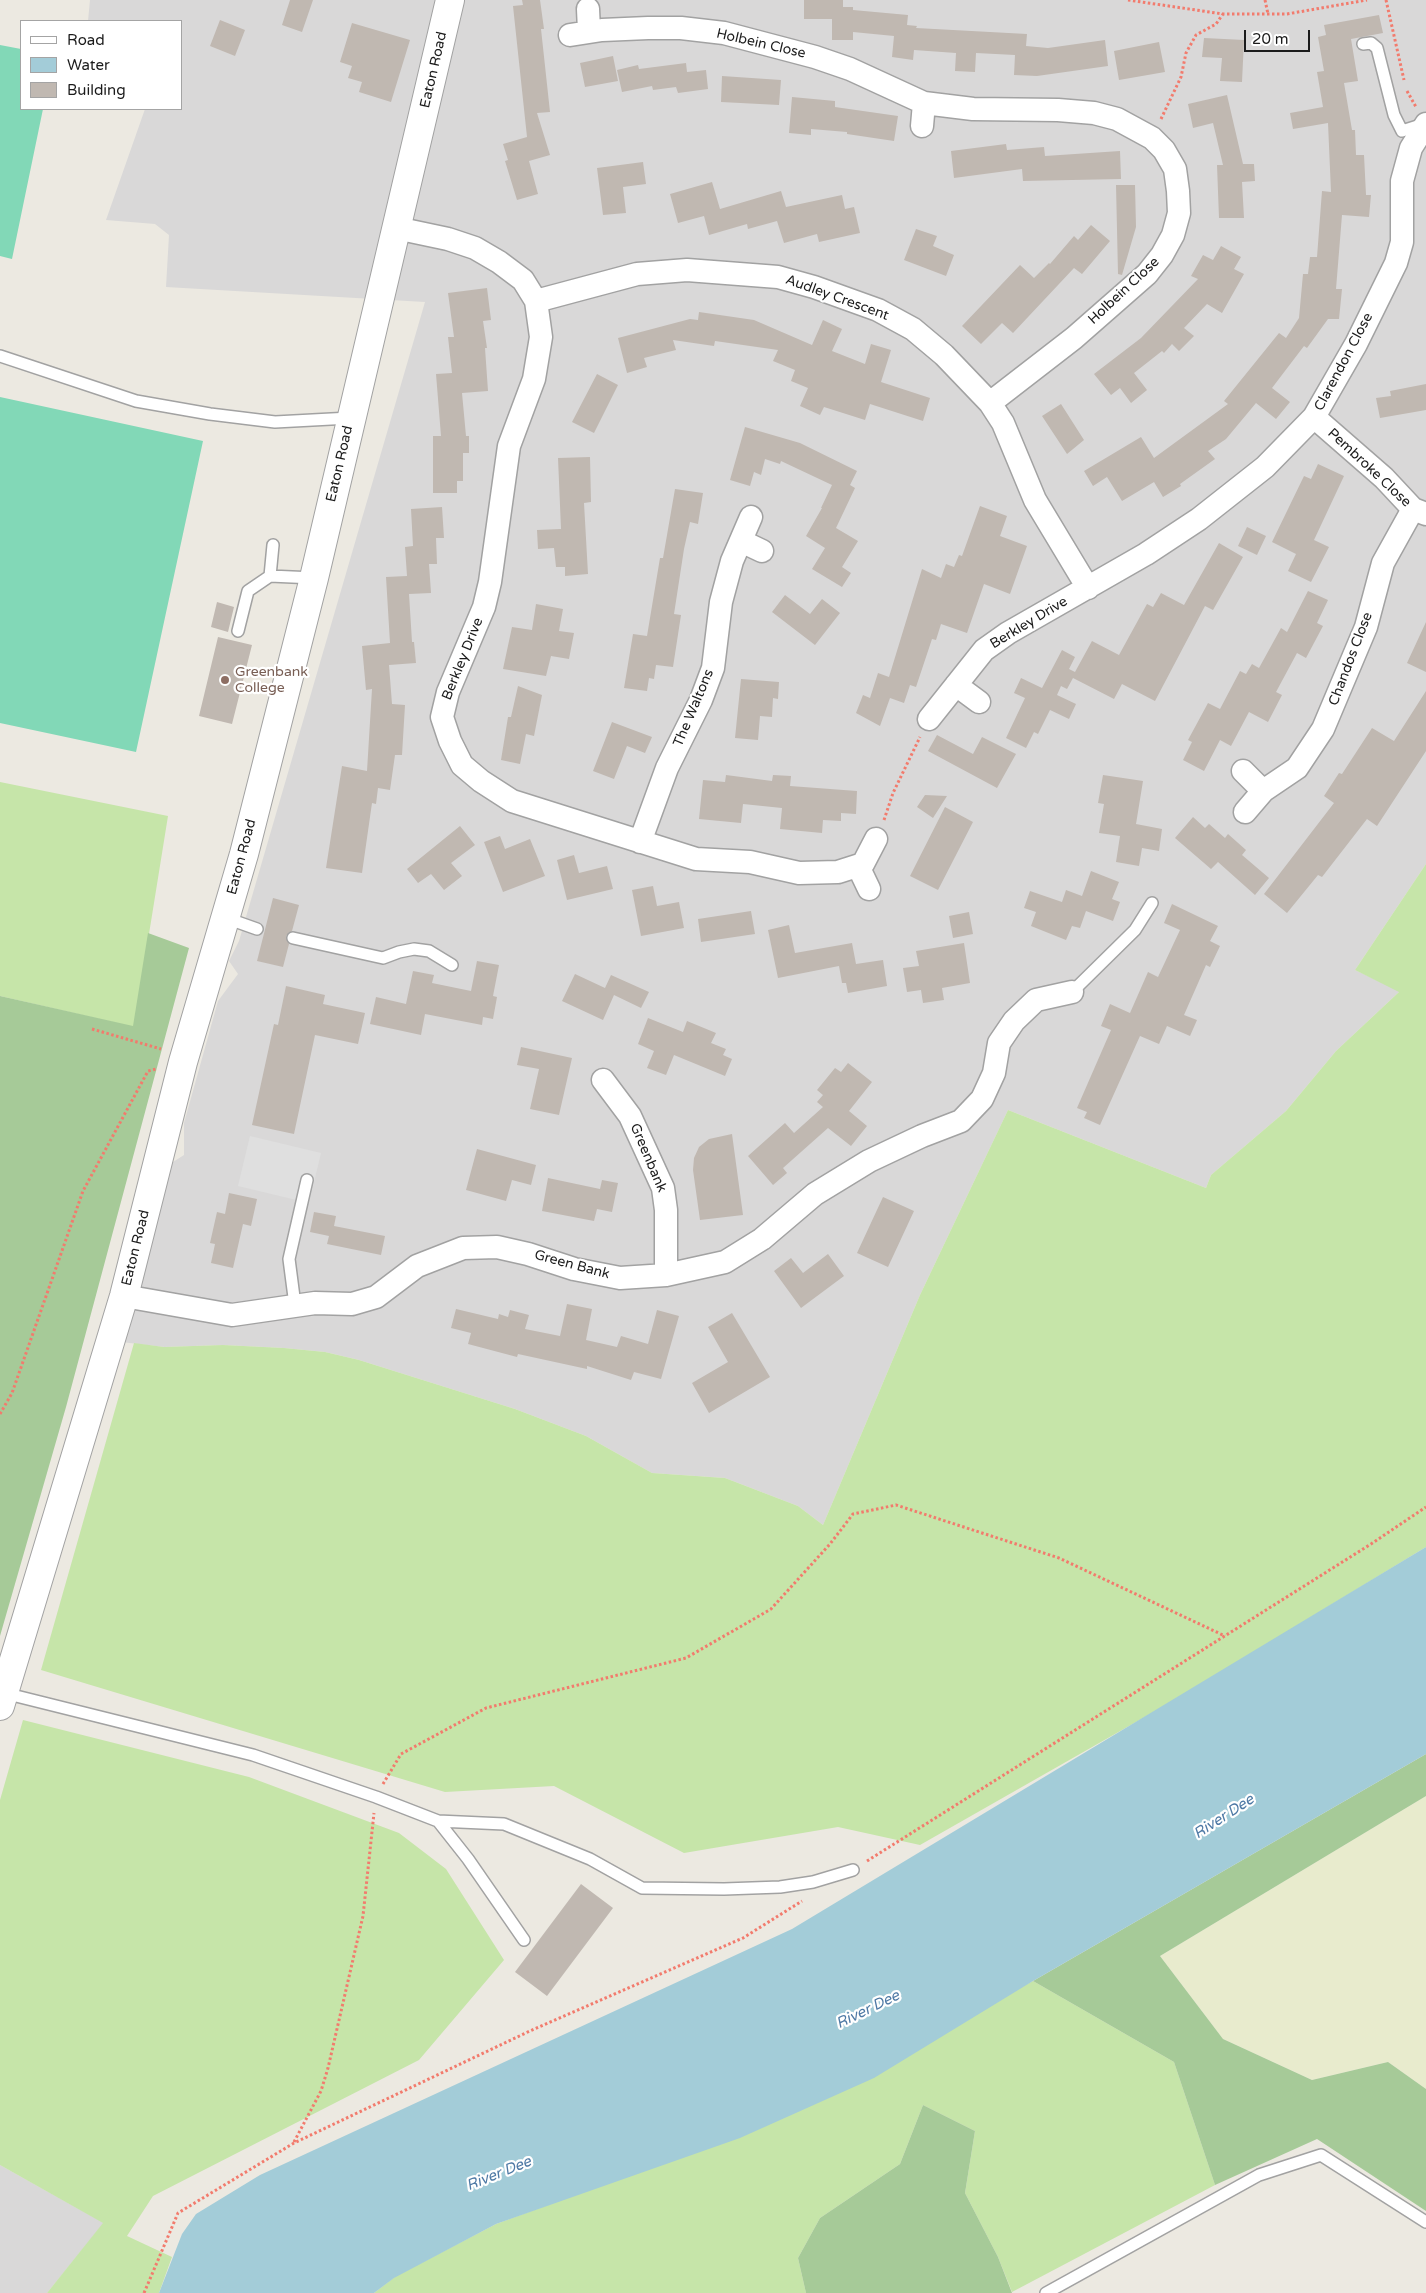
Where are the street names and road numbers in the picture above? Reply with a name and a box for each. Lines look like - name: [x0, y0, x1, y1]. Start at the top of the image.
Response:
- street label: Holbein Close: [715, 26, 807, 62]
- street label: Eaton Road: [417, 30, 451, 110]
- street label: Holbein Close: [1085, 254, 1163, 328]
- street label: Audley Crescent: [783, 272, 891, 324]
- street label: Clarendon Close: [1311, 310, 1377, 414]
- street label: Eaton Road: [323, 424, 357, 504]
- street label: Pembroke Close: [1324, 425, 1414, 511]
- street label: Berkley Drive: [987, 593, 1071, 653]
- street label: Chandos Close: [1325, 610, 1377, 708]
- street label: Berkley Drive: [439, 615, 487, 703]
- street label: The Waltons: [670, 667, 718, 749]
- street label: Eaton Road: [224, 817, 260, 897]
- street label: Greenbank: [626, 1121, 670, 1195]
- street label: Eaton Road: [118, 1208, 154, 1288]
- street label: Green Bank: [532, 1247, 612, 1283]

